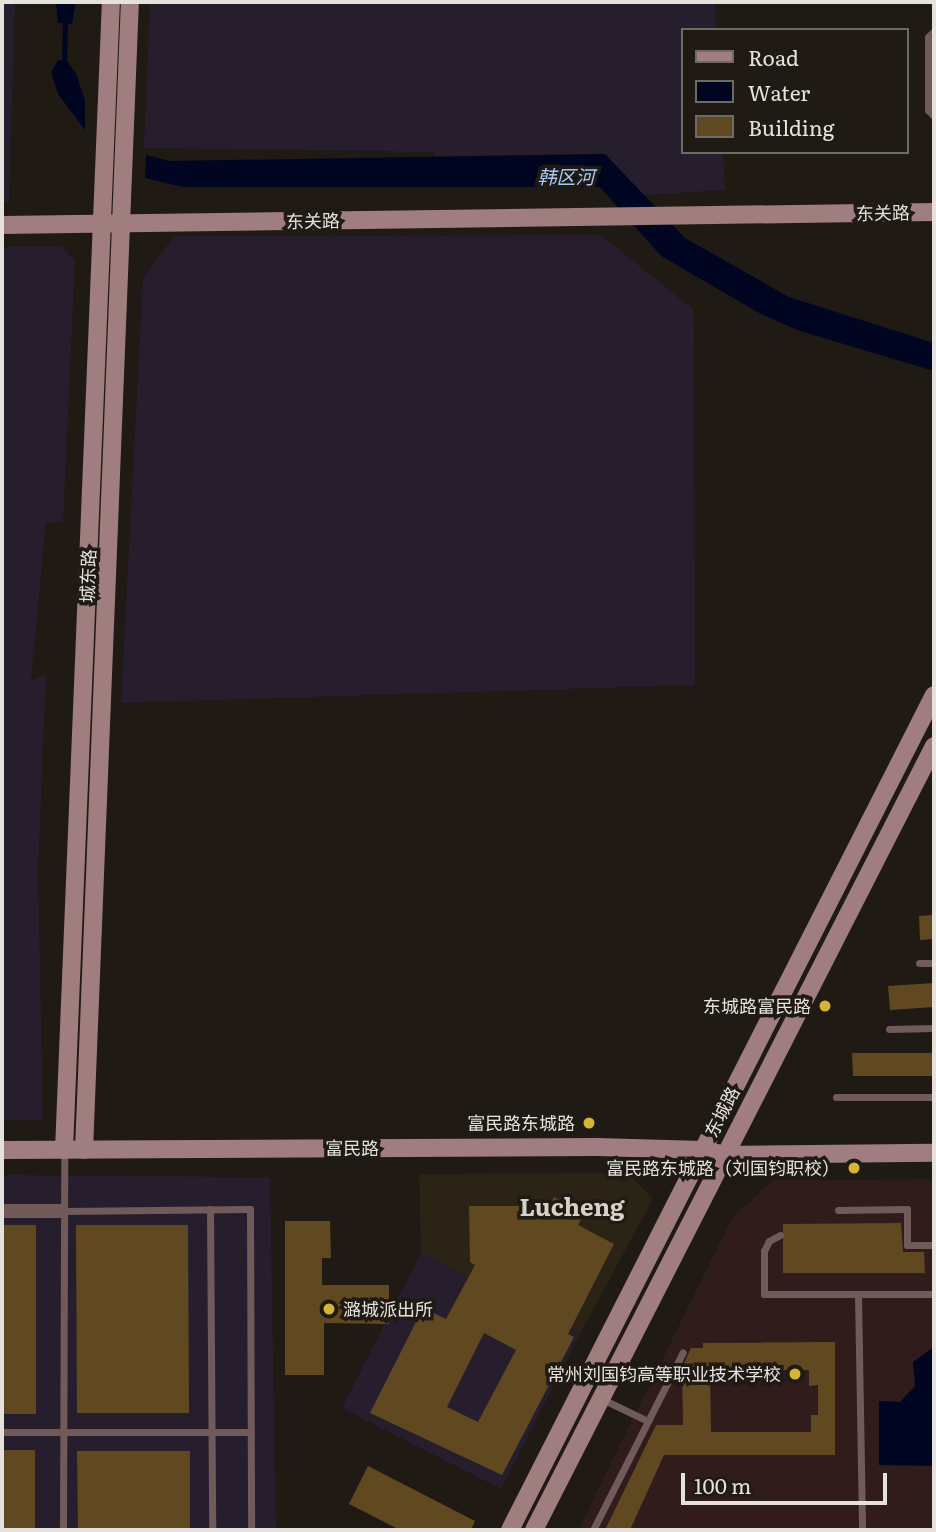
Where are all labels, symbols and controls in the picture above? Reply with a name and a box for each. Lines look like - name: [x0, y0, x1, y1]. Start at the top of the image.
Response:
- legend: [680, 28, 908, 154]
- text: Road: [748, 41, 799, 72]
- text: Water: [748, 76, 810, 107]
- text: Building: [748, 111, 834, 142]
- water label: 韩区河: [538, 166, 594, 188]
- street label: 东关路: [856, 202, 910, 224]
- street label: 东关路: [286, 210, 340, 232]
- street label: 城东路: [76, 549, 100, 603]
- place label: 东城路富民路: [703, 995, 811, 1017]
- marker: 东城路富民路: [817, 998, 833, 1014]
- street label: 东城路: [700, 1083, 744, 1141]
- place label: 富民路东城路: [467, 1112, 575, 1134]
- marker: 富民路东城路: [581, 1115, 597, 1131]
- street label: 富民路: [325, 1137, 379, 1159]
- place label: 富民路东城路（刘国钧职校）: [606, 1157, 840, 1179]
- marker: 富民路东城路（刘国钧职校）: [846, 1160, 862, 1176]
- district label: Lucheng: [519, 1192, 625, 1220]
- place label: 潞城派出所: [343, 1298, 433, 1320]
- marker: 潞城派出所: [321, 1301, 337, 1317]
- place label: 常州刘国钧高等职业技术学校: [547, 1363, 781, 1385]
- marker: 常州刘国钧高等职业技术学校: [787, 1366, 803, 1382]
- scale bar: [684, 1458, 890, 1502]
- text: 100 m: [694, 1469, 751, 1500]

